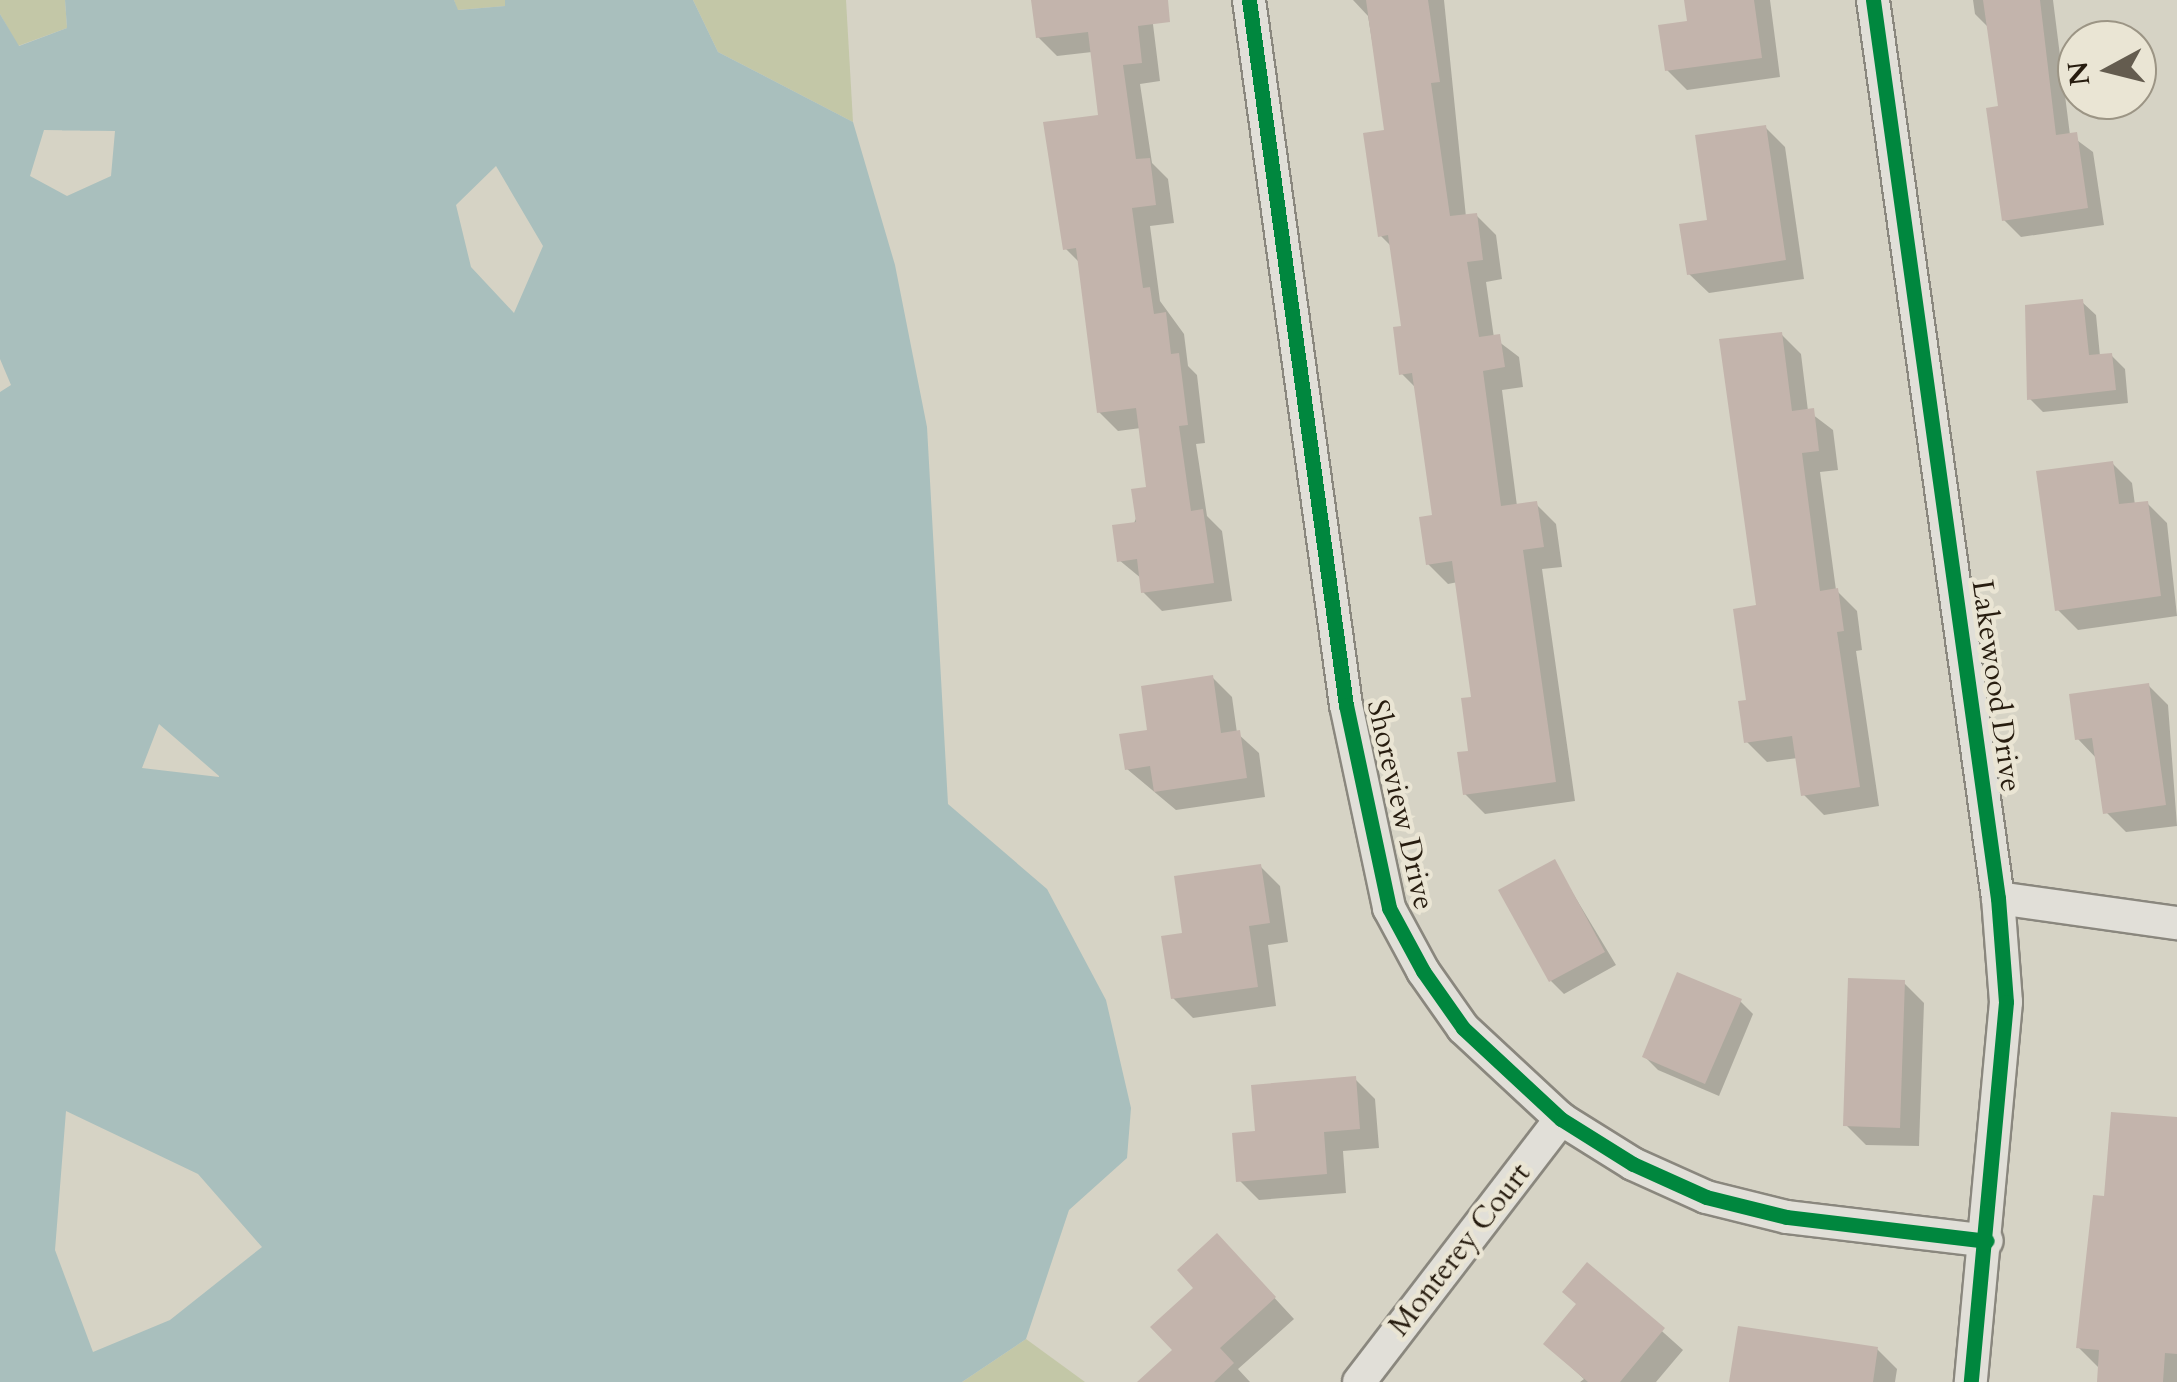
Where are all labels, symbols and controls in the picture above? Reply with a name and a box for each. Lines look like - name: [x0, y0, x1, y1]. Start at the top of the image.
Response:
- north arrow: [2057, 20, 2157, 120]
- text: N: [2059, 59, 2100, 88]
- street label: Lakewood Drive: [1963, 578, 2029, 794]
- street label: Shoreview Drive: [1358, 697, 1442, 913]
- street label: Monterey Court: [1381, 1157, 1539, 1343]

